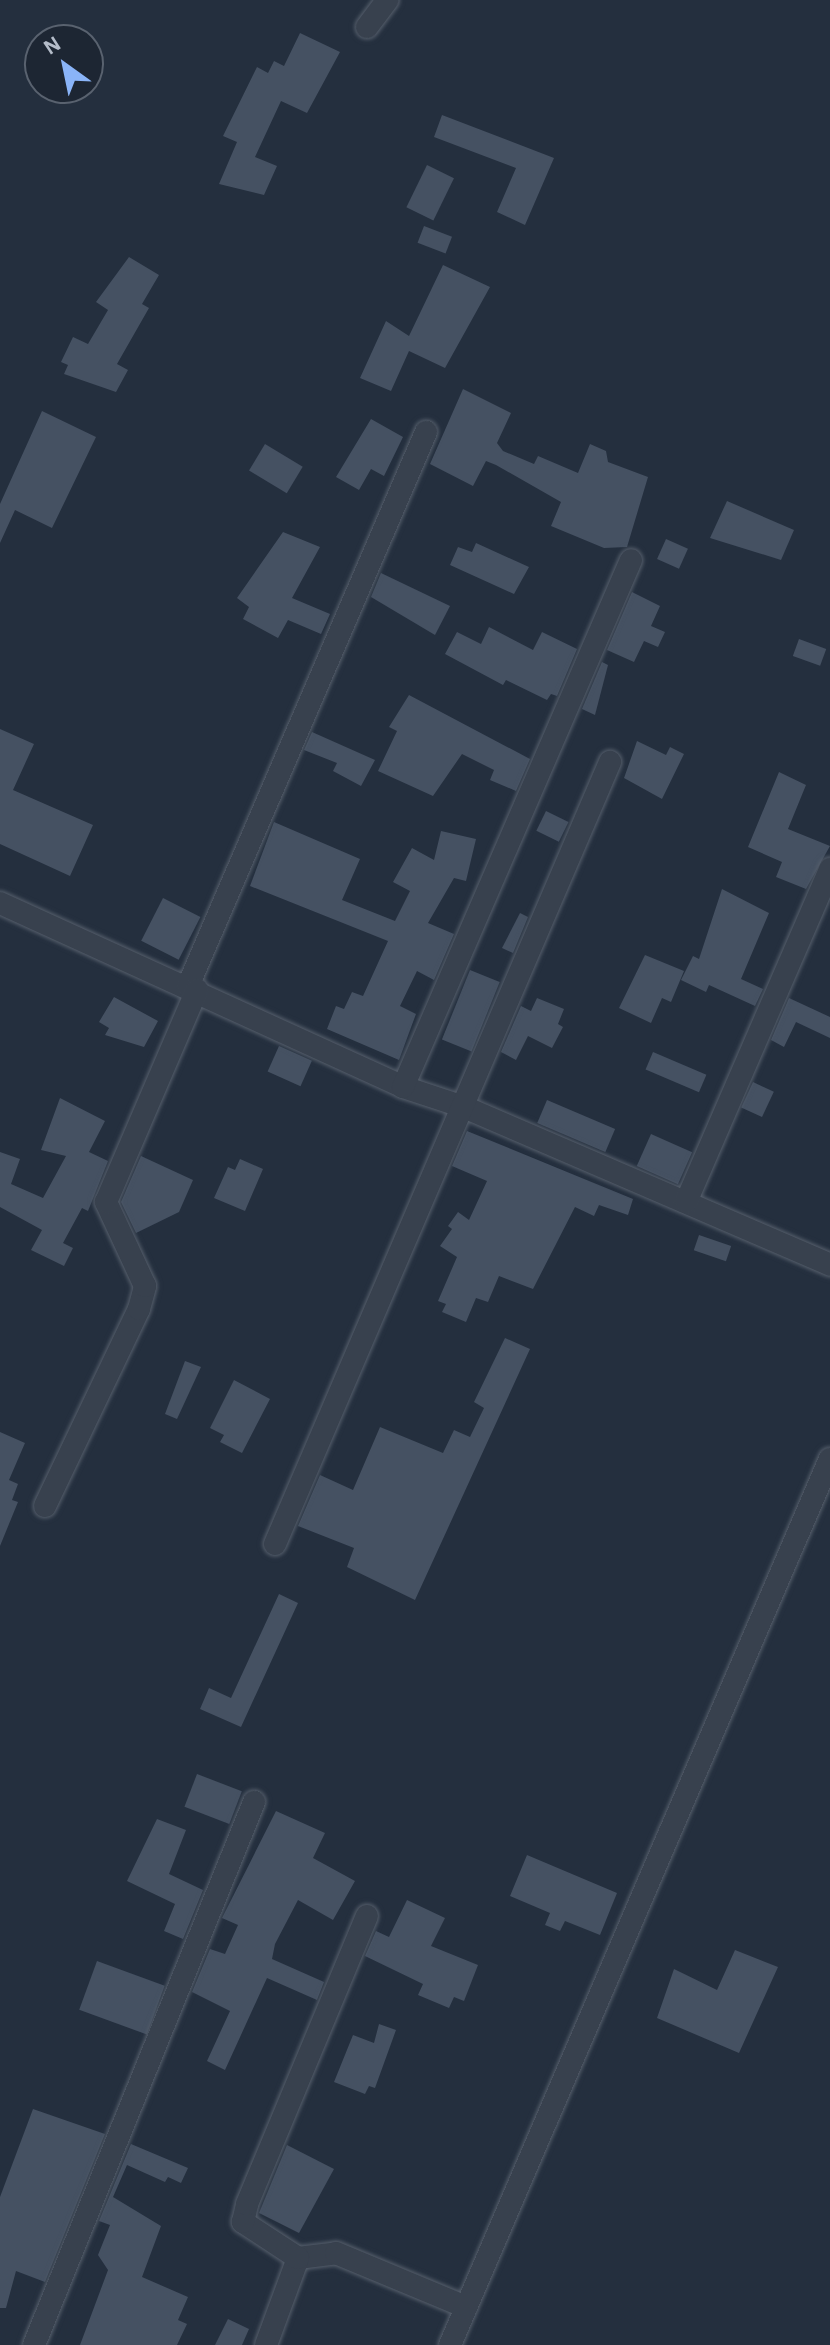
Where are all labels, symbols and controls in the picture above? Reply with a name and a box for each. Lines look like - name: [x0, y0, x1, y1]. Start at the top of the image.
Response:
- north arrow: [24, 24, 104, 104]
- text: N: [40, 32, 64, 59]

